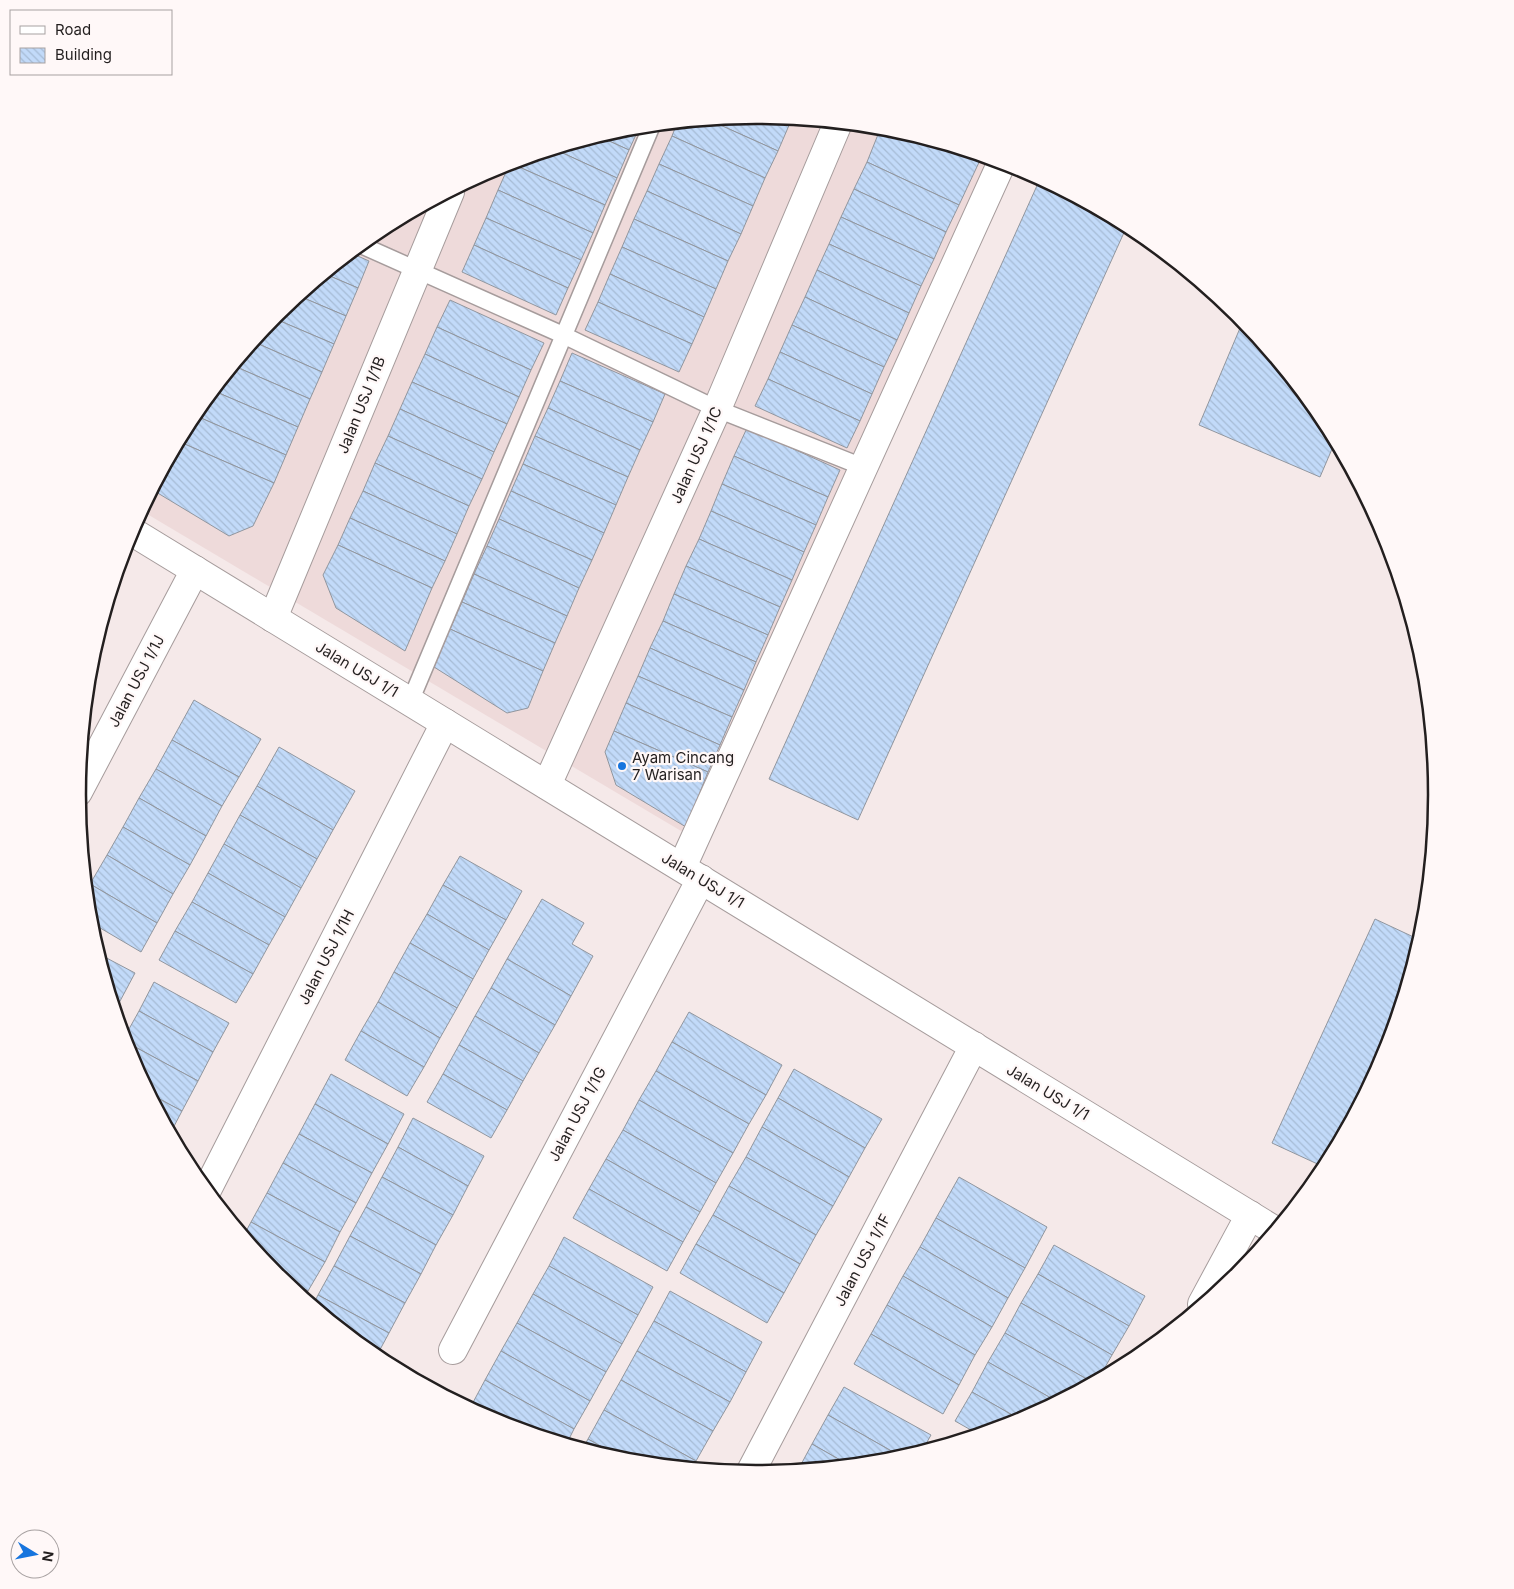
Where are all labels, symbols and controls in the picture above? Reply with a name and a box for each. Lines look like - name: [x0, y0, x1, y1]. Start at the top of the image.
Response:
- legend: [10, 10, 172, 75]
- text: Road: [55, 20, 91, 39]
- text: Building: [55, 45, 112, 64]
- street label: Jalan USJ 1/1B: [333, 354, 389, 456]
- street label: Jalan USJ 1/1C: [666, 403, 726, 506]
- street label: Jalan USJ 1/1J: [104, 632, 168, 730]
- street label: Jalan USJ 1/1: [312, 637, 402, 701]
- place label: Ayam Cincang 7 Warisan: [632, 748, 734, 784]
- marker: Ayam Cincang 7 Warisan: [616, 760, 628, 772]
- street label: Jalan USJ 1/1: [658, 848, 748, 912]
- street label: Jalan USJ 1/1H: [294, 906, 358, 1008]
- street label: Jalan USJ 1/1: [1003, 1060, 1093, 1124]
- street label: Jalan USJ 1/1G: [544, 1063, 610, 1165]
- street label: Jalan USJ 1/1F: [830, 1210, 894, 1310]
- north arrow: [10, 1529, 60, 1579]
- text: N: [39, 1550, 58, 1563]

